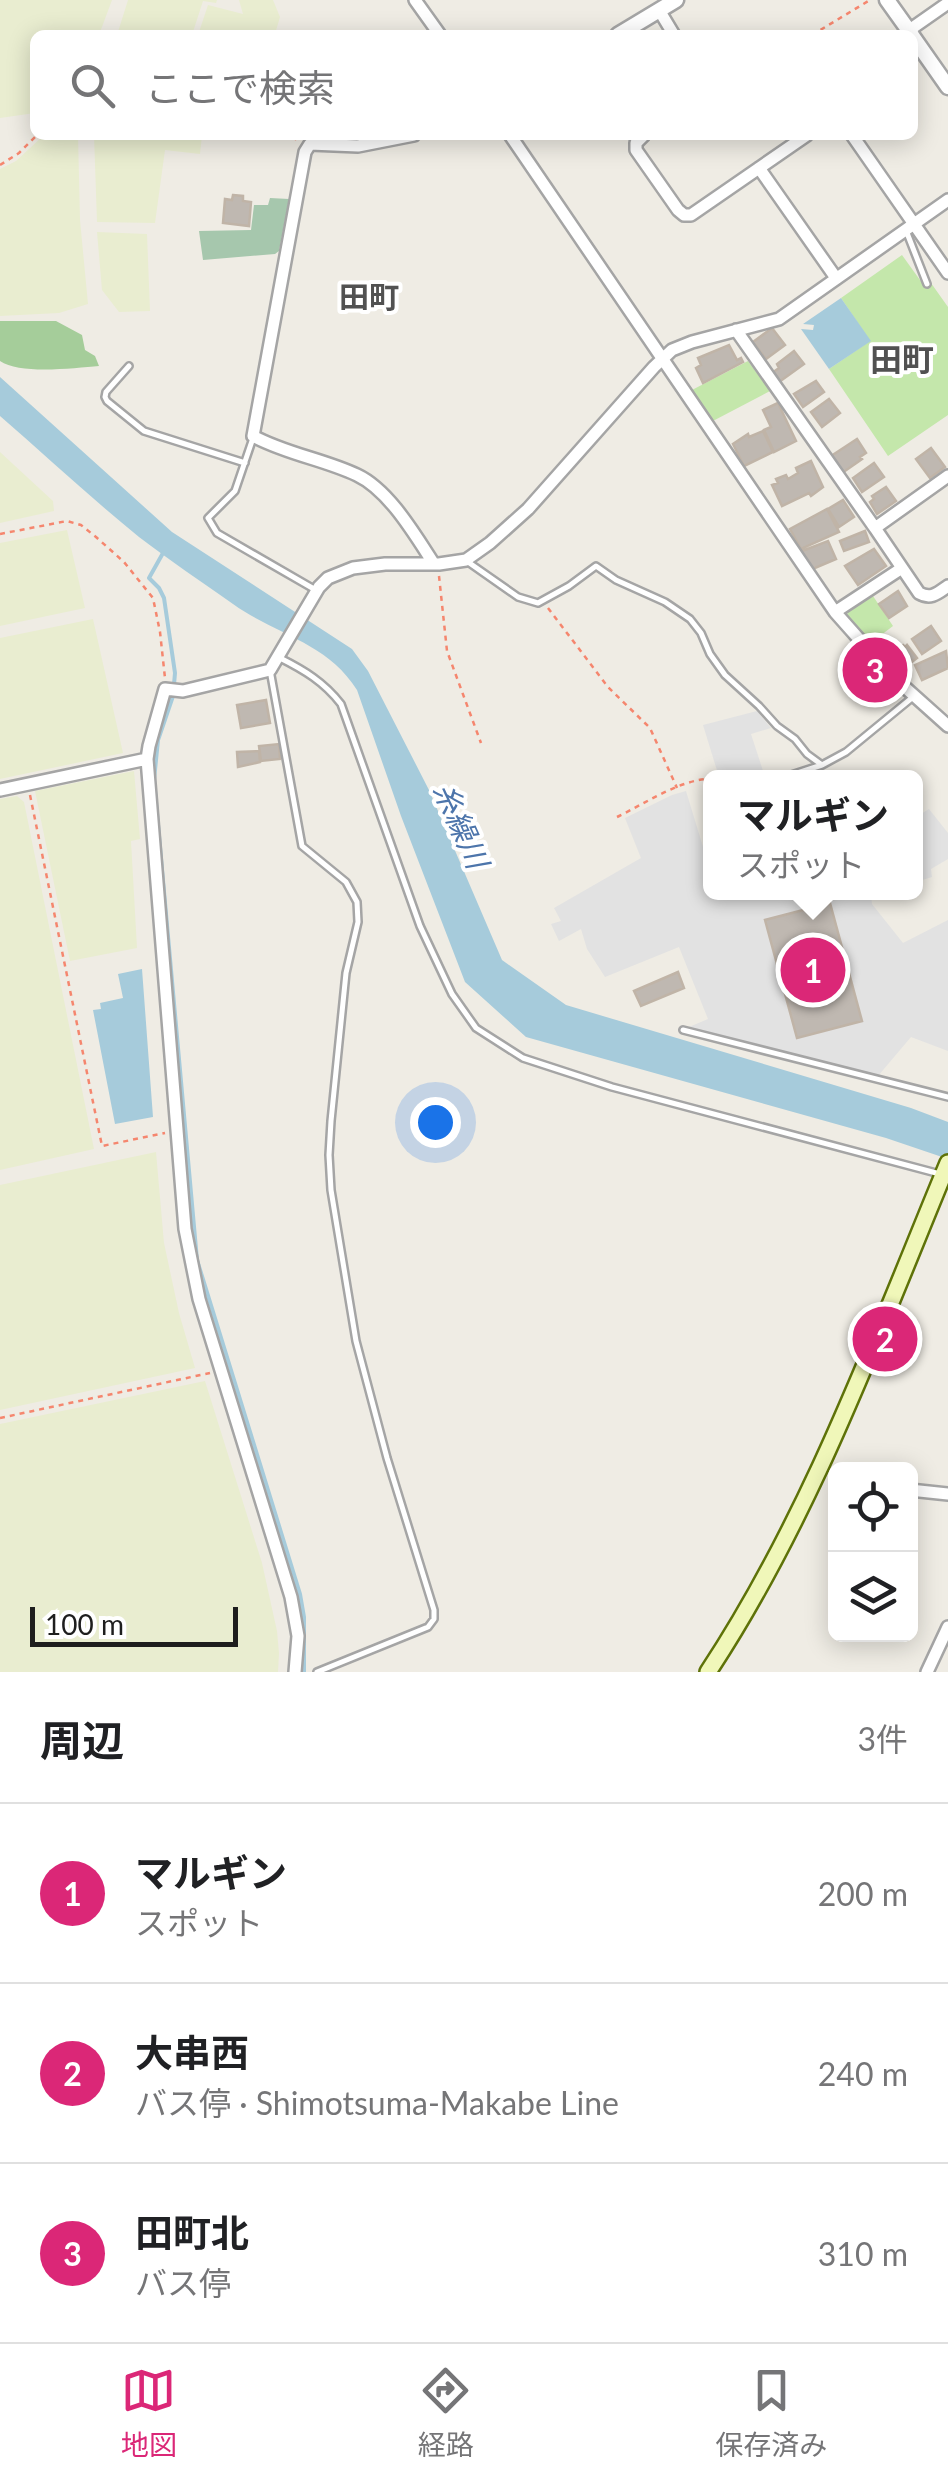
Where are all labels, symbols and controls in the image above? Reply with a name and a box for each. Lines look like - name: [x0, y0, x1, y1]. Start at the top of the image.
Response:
- search box: [30, 30, 918, 140]
- icon: search: [65, 58, 120, 113]
- text: ここで検索: [145, 64, 335, 110]
- district label: 田町: [339, 278, 399, 314]
- district label: 田町: [870, 339, 934, 378]
- pin: 3: [842, 632, 908, 708]
- popup: [703, 770, 923, 900]
- water label: 糸繰川: [427, 777, 498, 876]
- text: マルギン: [737, 791, 889, 837]
- text: スポット: [737, 845, 865, 884]
- pin: 1: [780, 932, 846, 1008]
- your location: [410, 1097, 461, 1148]
- pin: 2: [852, 1302, 918, 1376]
- map controls: [828, 1462, 918, 1642]
- button: locate: [828, 1462, 918, 1552]
- button: layers: [828, 1552, 918, 1642]
- scale bar: [30, 1602, 238, 1646]
- text: 100 m: [45, 1607, 124, 1641]
- text: 周辺: [40, 1715, 124, 1765]
- text: 3件: [857, 1719, 908, 1758]
- text: マルギン: [135, 1849, 287, 1895]
- text: 1: [63, 1874, 82, 1913]
- text: 200 m: [818, 1874, 908, 1913]
- text: スポット: [135, 1903, 263, 1942]
- text: 大串西: [135, 2029, 249, 2075]
- text: 2: [63, 2054, 82, 2093]
- text: 240 m: [818, 2054, 908, 2093]
- text: バス停 · Shimotsuma-Makabe Line: [135, 2083, 619, 2122]
- text: 田町北: [135, 2209, 249, 2255]
- text: 3: [63, 2234, 82, 2273]
- text: 310 m: [818, 2234, 908, 2273]
- text: バス停: [135, 2263, 231, 2302]
- tab: 地図: [121, 2363, 177, 2463]
- tab: 経路: [418, 2363, 474, 2463]
- tab: 保存済み: [715, 2363, 827, 2463]

